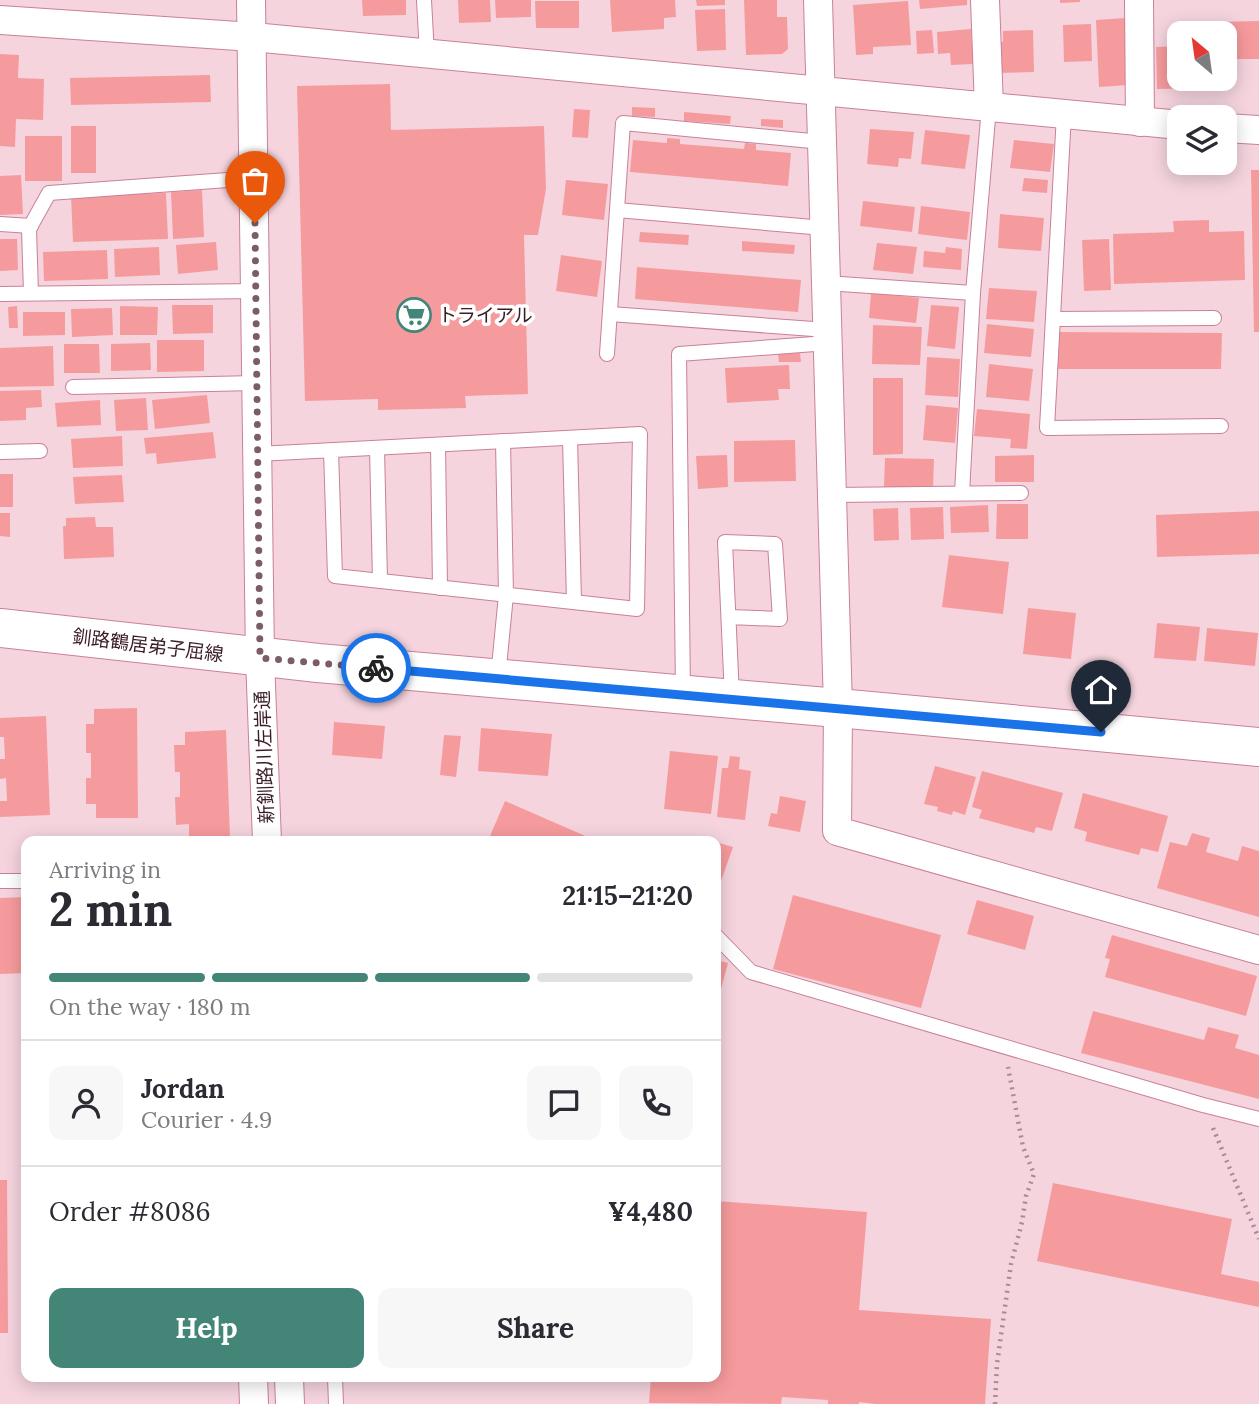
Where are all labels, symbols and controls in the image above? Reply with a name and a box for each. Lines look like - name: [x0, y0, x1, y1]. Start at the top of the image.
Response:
- north arrow: [1167, 21, 1237, 91]
- map controls: [1167, 21, 1237, 175]
- button: layers: [1167, 105, 1237, 175]
- pin: [225, 151, 285, 223]
- icon: bag: [236, 162, 274, 200]
- supermarket icon: トライアル: [395, 296, 433, 334]
- place label: トライアル: [438, 303, 533, 327]
- street label: 釧路鶴居弟子屈線: [71, 624, 225, 666]
- courier: [341, 633, 411, 703]
- icon: bike: [357, 649, 395, 687]
- pin: [1071, 660, 1131, 732]
- icon: home: [1082, 671, 1120, 709]
- street label: 新釧路川左岸通: [250, 690, 278, 824]
- text: Arriving in: [49, 855, 161, 884]
- text: 21:15–21:20: [562, 879, 693, 912]
- text: 2 min: [49, 880, 172, 939]
- text: On the way · 180 m: [49, 992, 250, 1021]
- button: person: [49, 1066, 123, 1140]
- button: chat: [527, 1066, 601, 1140]
- button: phone: [619, 1066, 693, 1140]
- text: Jordan: [141, 1072, 225, 1105]
- text: Courier · 4.9: [141, 1105, 272, 1134]
- text: Order #8086: [49, 1195, 210, 1228]
- text: ¥4,480: [608, 1195, 693, 1228]
- button: Help: [49, 1288, 364, 1368]
- button: Share: [378, 1288, 693, 1368]

